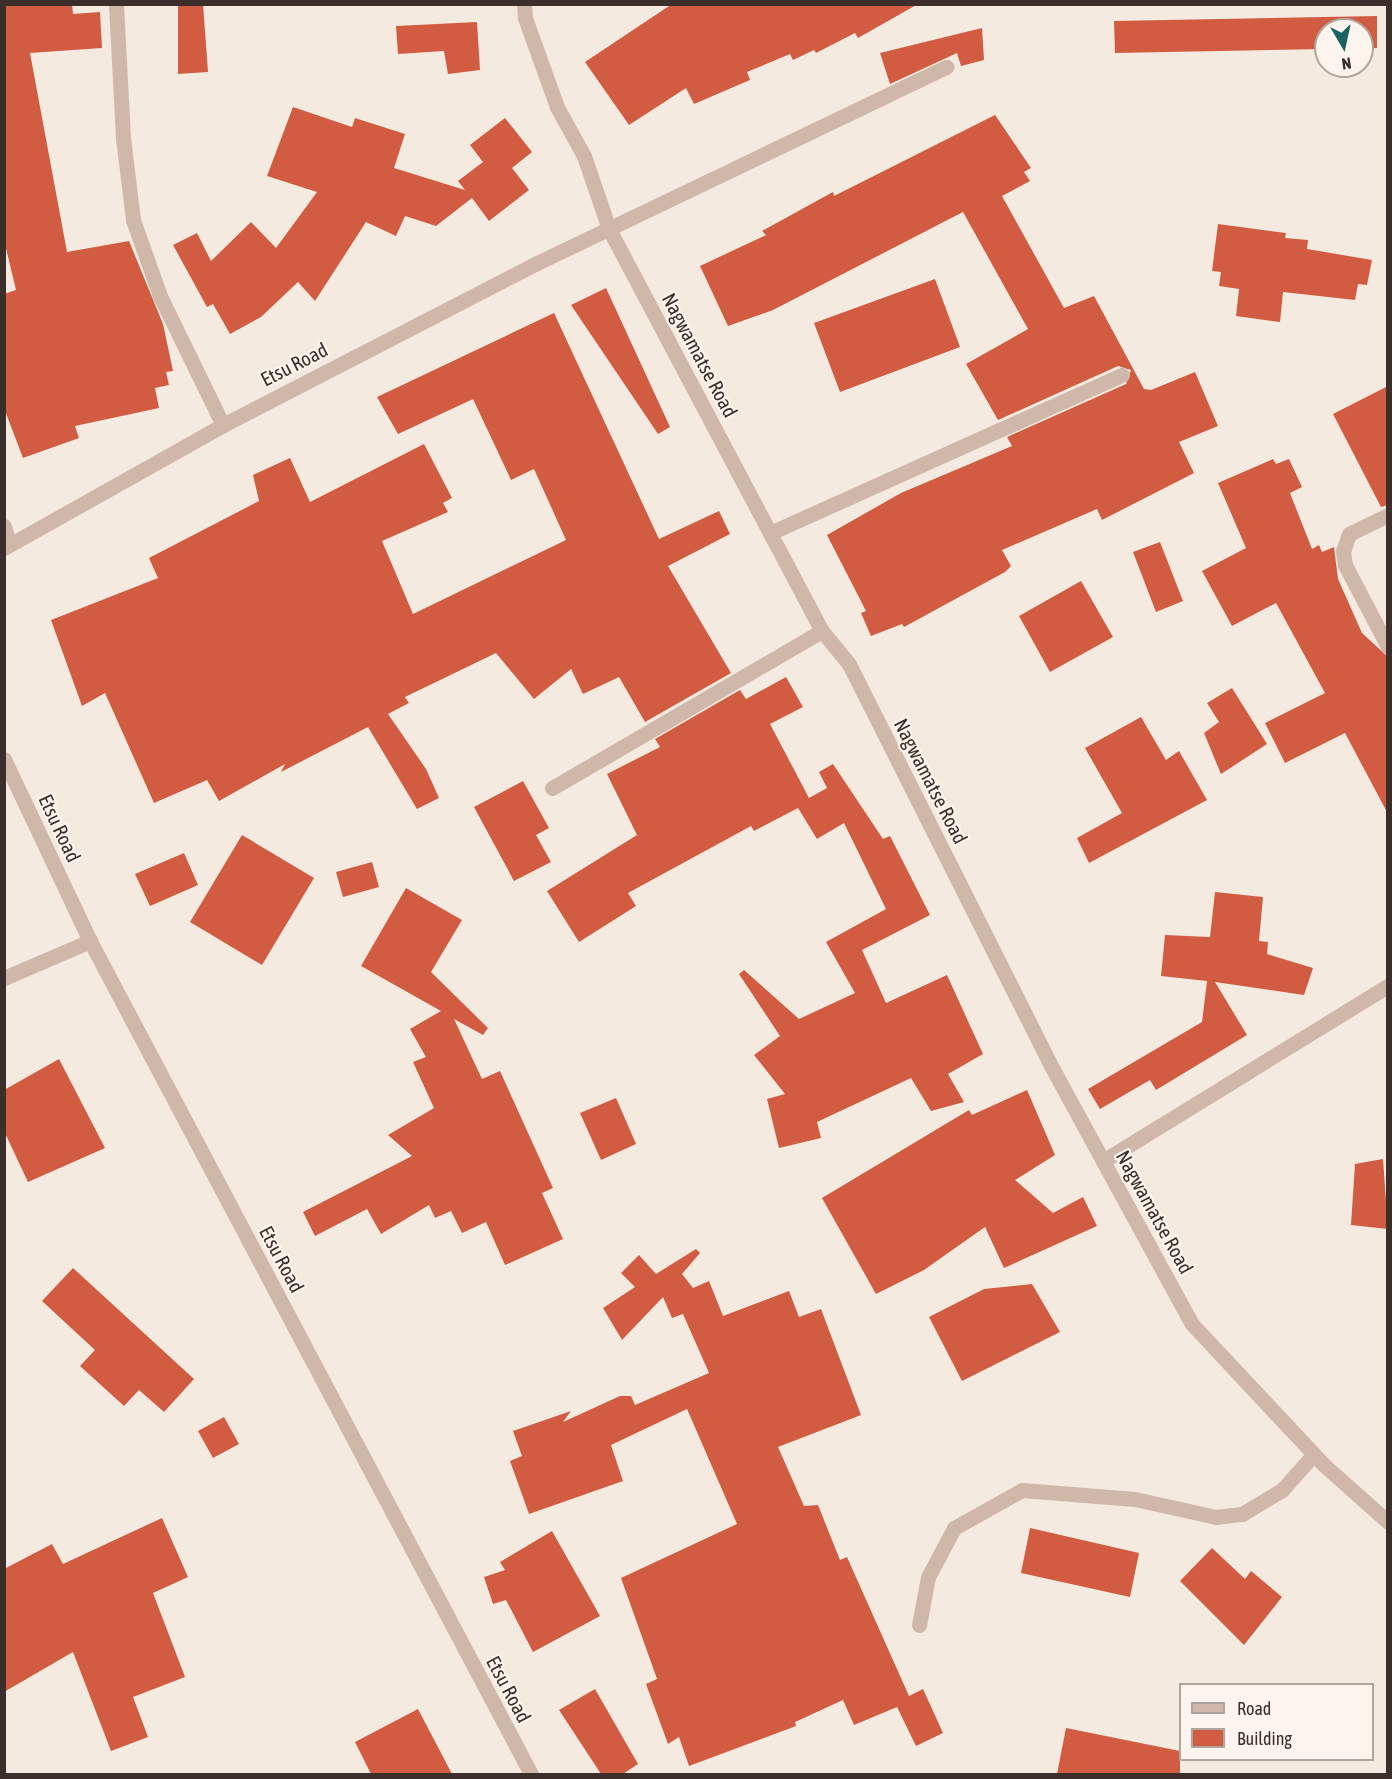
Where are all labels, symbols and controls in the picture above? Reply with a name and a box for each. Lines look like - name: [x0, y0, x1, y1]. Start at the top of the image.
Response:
- north arrow: [1314, 18, 1374, 78]
- text: N: [1340, 54, 1353, 73]
- street label: Nagwamatse Road: [657, 289, 743, 421]
- street label: Etsu Road: [257, 337, 331, 391]
- street label: Nagwamatse Road: [889, 714, 973, 848]
- street label: Etsu Road: [34, 790, 86, 866]
- street label: Nagwamatse Road: [1111, 1146, 1199, 1278]
- street label: Etsu Road: [255, 1222, 309, 1296]
- street label: Etsu Road: [482, 1652, 536, 1726]
- legend: [1179, 1683, 1374, 1761]
- text: Road: [1237, 1698, 1271, 1719]
- text: Building: [1237, 1728, 1292, 1749]

